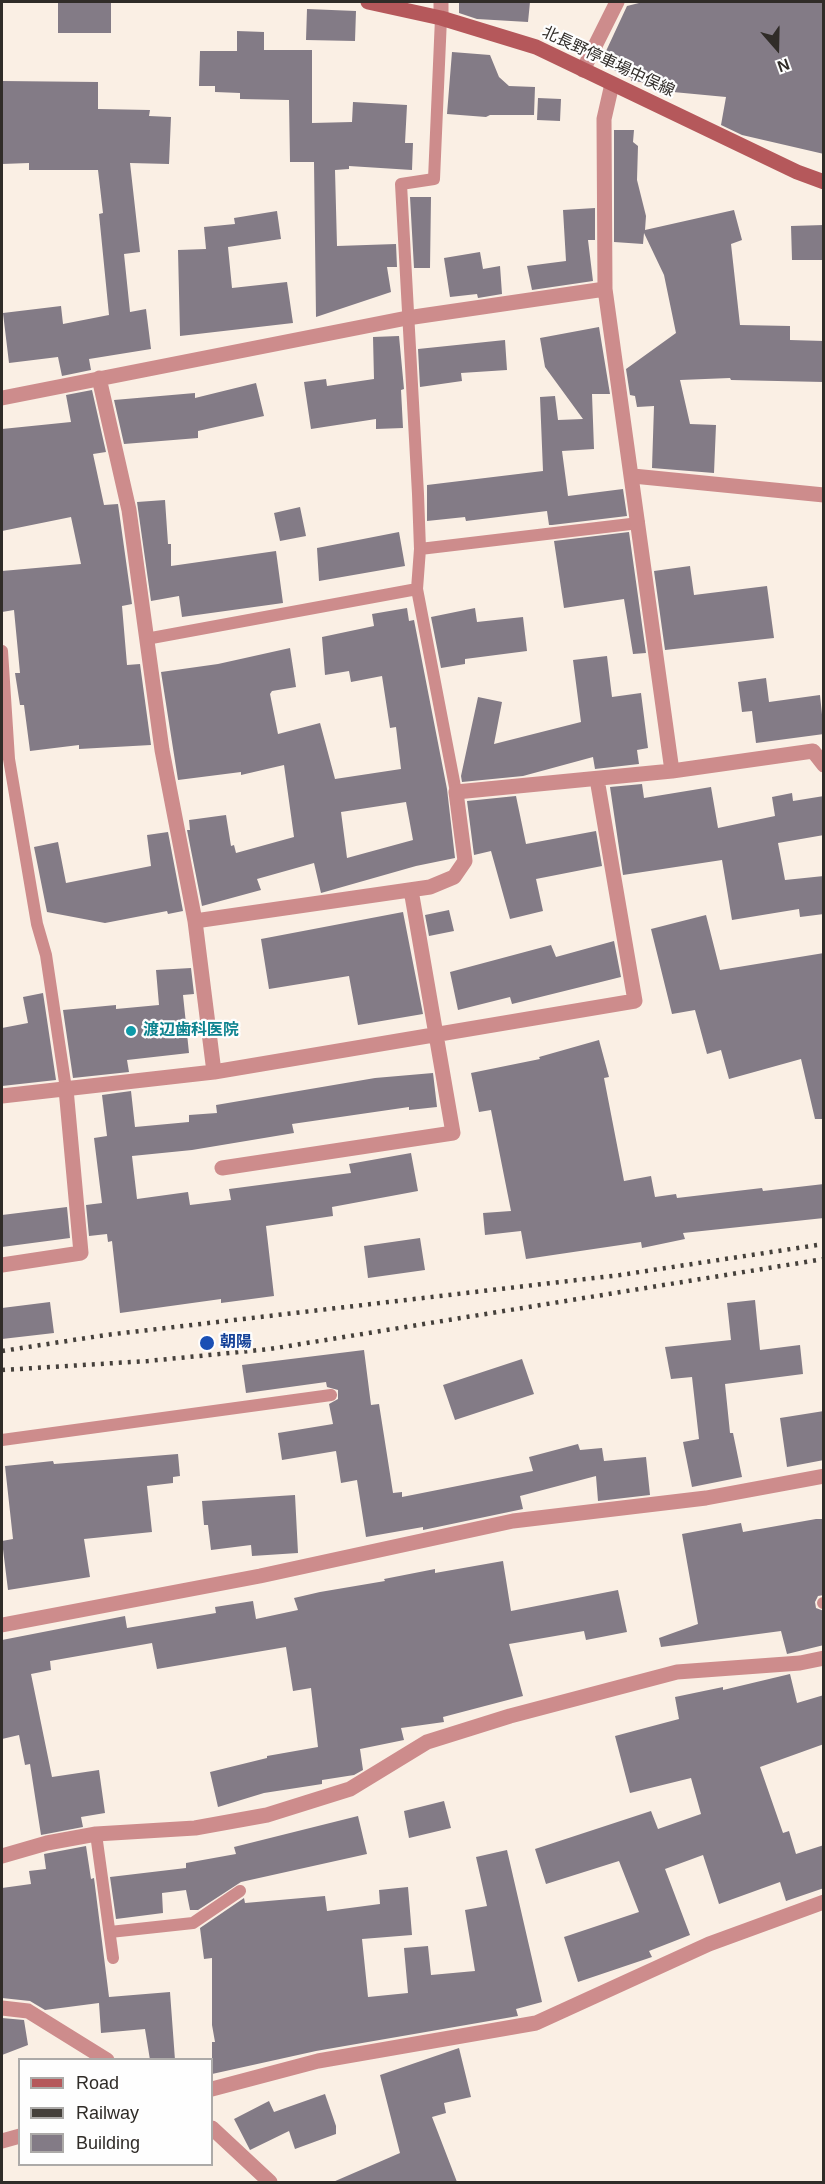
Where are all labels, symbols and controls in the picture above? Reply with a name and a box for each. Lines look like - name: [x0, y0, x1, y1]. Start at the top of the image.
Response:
- north arrow: [747, 18, 807, 78]
- street label: 北長野停車場中俣線: [539, 23, 677, 101]
- text: N: [775, 55, 792, 75]
- place label: 渡辺歯科医院: [143, 1021, 239, 1041]
- marker: 渡辺歯科医院: [124, 1024, 138, 1038]
- place label: 朝陽: [220, 1333, 252, 1353]
- marker: 朝陽: [198, 1334, 216, 1352]
- legend: [18, 2058, 213, 2166]
- text: Road: [76, 2073, 119, 2093]
- text: Railway: [76, 2103, 139, 2123]
- text: Building: [76, 2133, 140, 2153]

